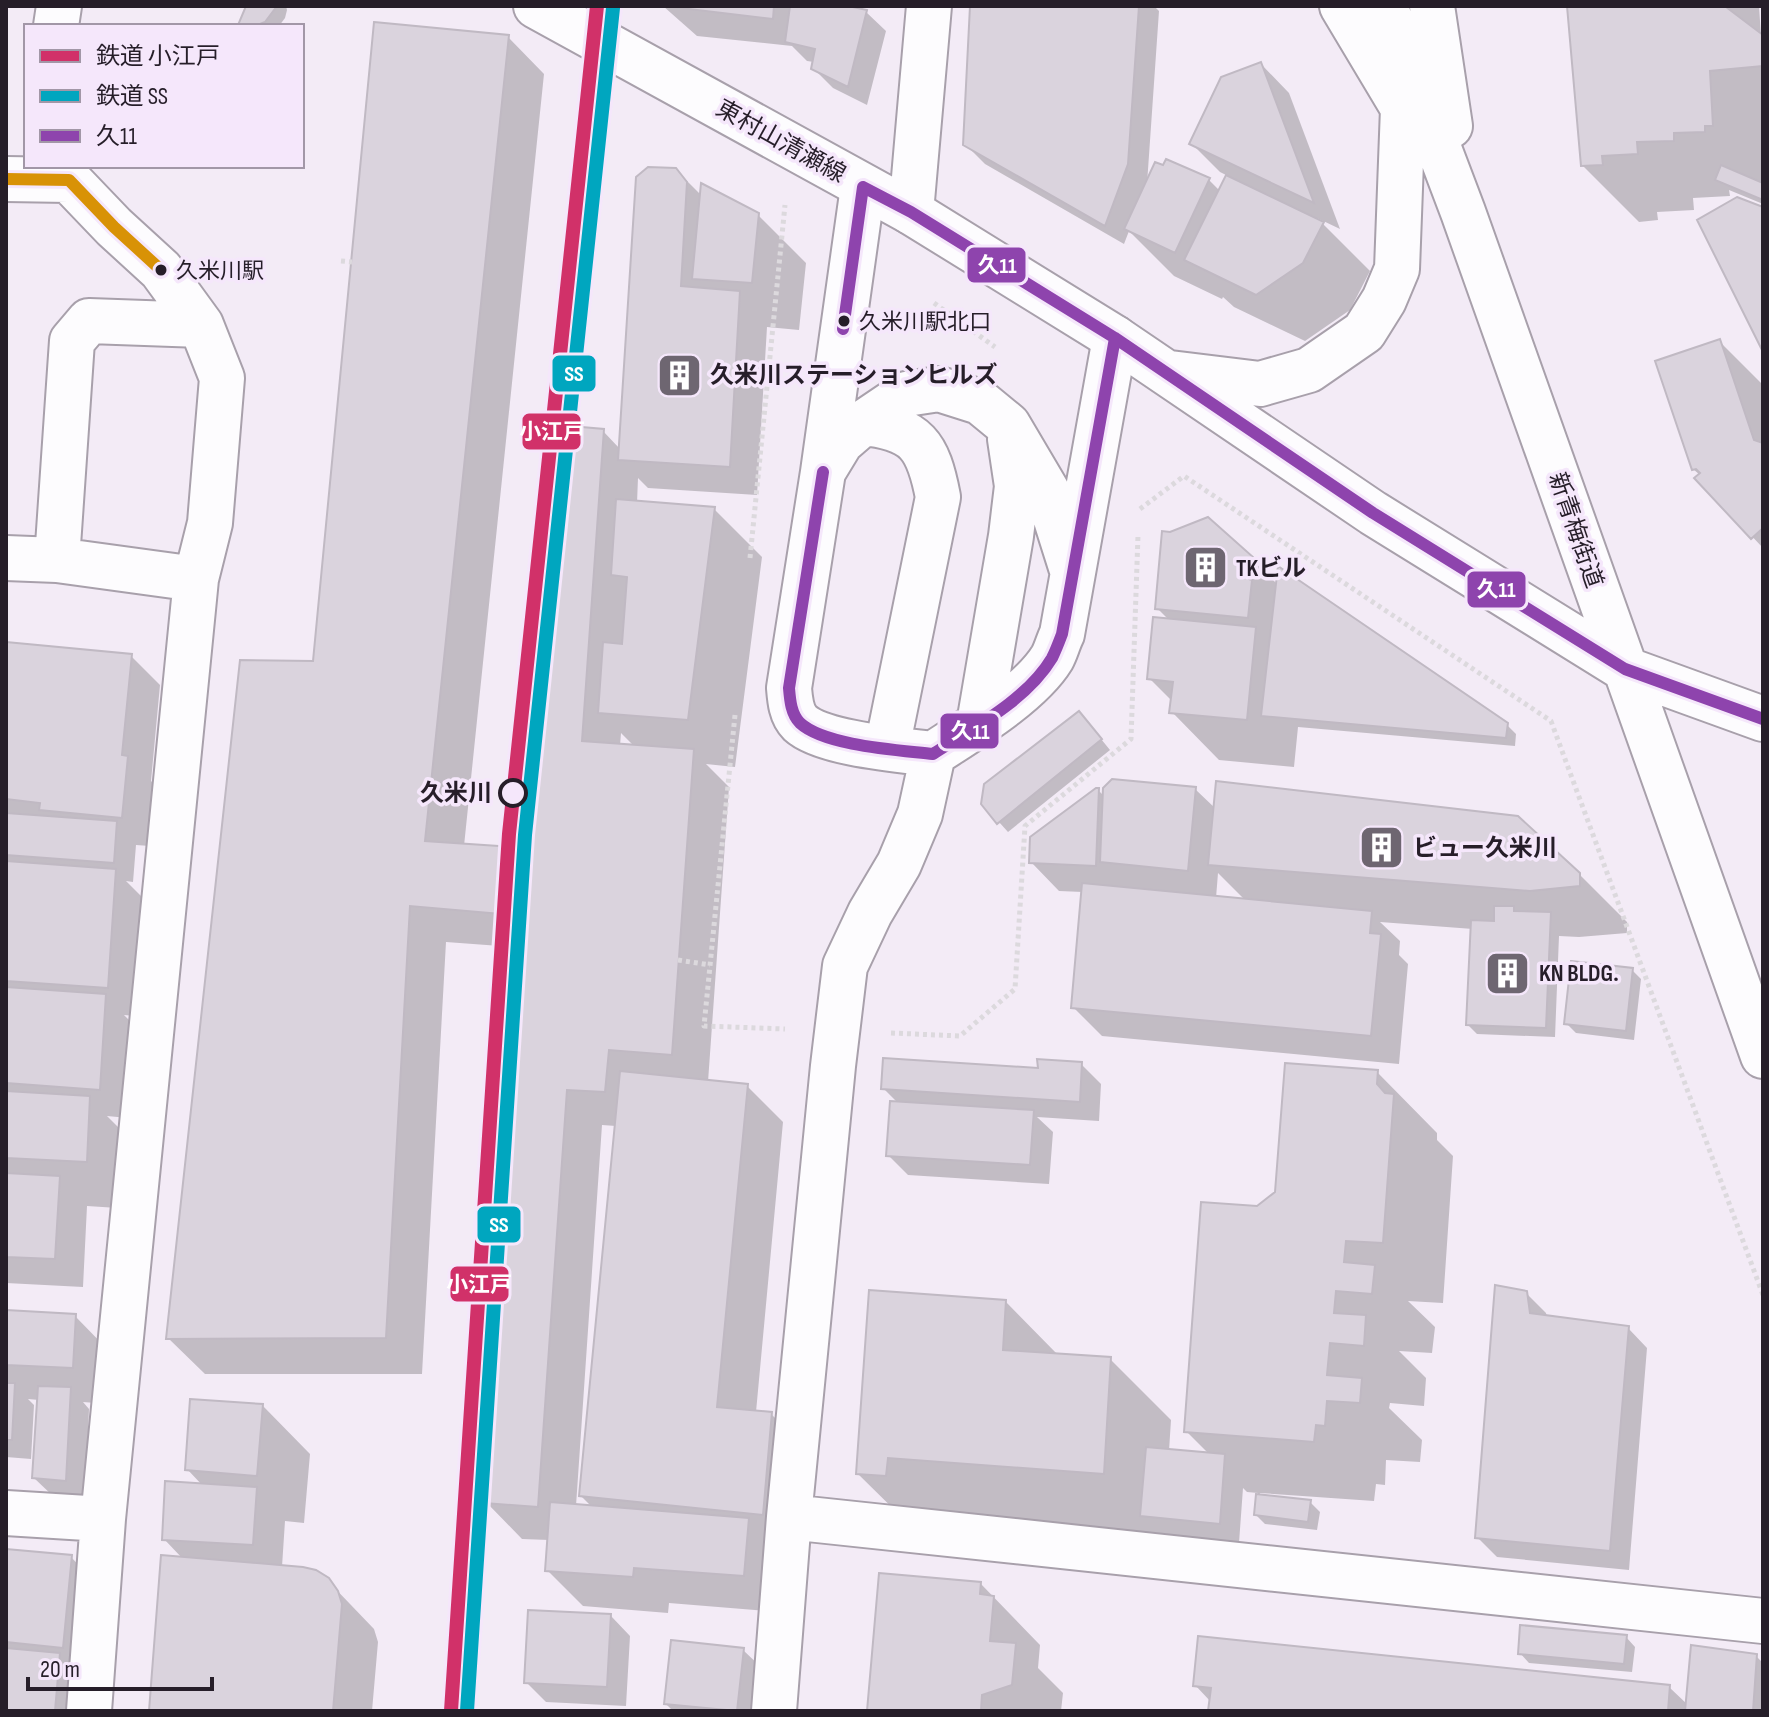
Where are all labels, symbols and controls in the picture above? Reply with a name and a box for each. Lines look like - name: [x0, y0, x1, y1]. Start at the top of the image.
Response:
- legend: [24, 24, 304, 168]
- text: 鉄道 小江戸: [96, 42, 220, 71]
- text: 鉄道 SS: [96, 82, 168, 111]
- street label: 東村山清瀬線: [711, 94, 851, 189]
- text: 久11: [96, 122, 137, 151]
- line badge: 久11: [966, 246, 1027, 284]
- text: 久11: [977, 253, 1017, 280]
- place label: 久米川駅: [176, 258, 264, 285]
- marker: 久米川駅: [153, 262, 169, 278]
- place label: 久米川駅北口: [859, 309, 991, 336]
- marker: 久米川駅北口: [836, 313, 852, 329]
- building icon: 久米川ステーションヒルズ: [655, 351, 703, 399]
- line badge: SS: [551, 354, 597, 393]
- text: SS: [564, 361, 584, 388]
- place label: 久米川ステーションヒルズ: [710, 361, 998, 390]
- line badge: 小江戸: [521, 412, 582, 451]
- text: 小江戸: [519, 419, 585, 446]
- street label: 新青梅街道: [1542, 469, 1609, 592]
- building icon: TKビル: [1181, 544, 1229, 592]
- place label: TKビル: [1236, 554, 1306, 583]
- line badge: 久11: [1466, 570, 1527, 609]
- text: 久11: [1476, 577, 1516, 604]
- line badge: 久11: [939, 712, 1000, 750]
- text: 久11: [950, 719, 990, 746]
- place label: 久米川: [420, 779, 492, 808]
- marker: 久米川: [499, 779, 527, 807]
- building icon: ビュー久米川: [1358, 824, 1406, 872]
- place label: ビュー久米川: [1413, 834, 1557, 863]
- building icon: KN BLDG.: [1484, 949, 1532, 997]
- place label: KN BLDG.: [1539, 959, 1619, 988]
- line badge: SS: [476, 1205, 522, 1244]
- text: SS: [489, 1212, 509, 1239]
- line badge: 小江戸: [449, 1265, 510, 1303]
- text: 小江戸: [446, 1272, 512, 1299]
- scale bar: [28, 1641, 212, 1691]
- text: 20 m: [40, 1655, 80, 1684]

